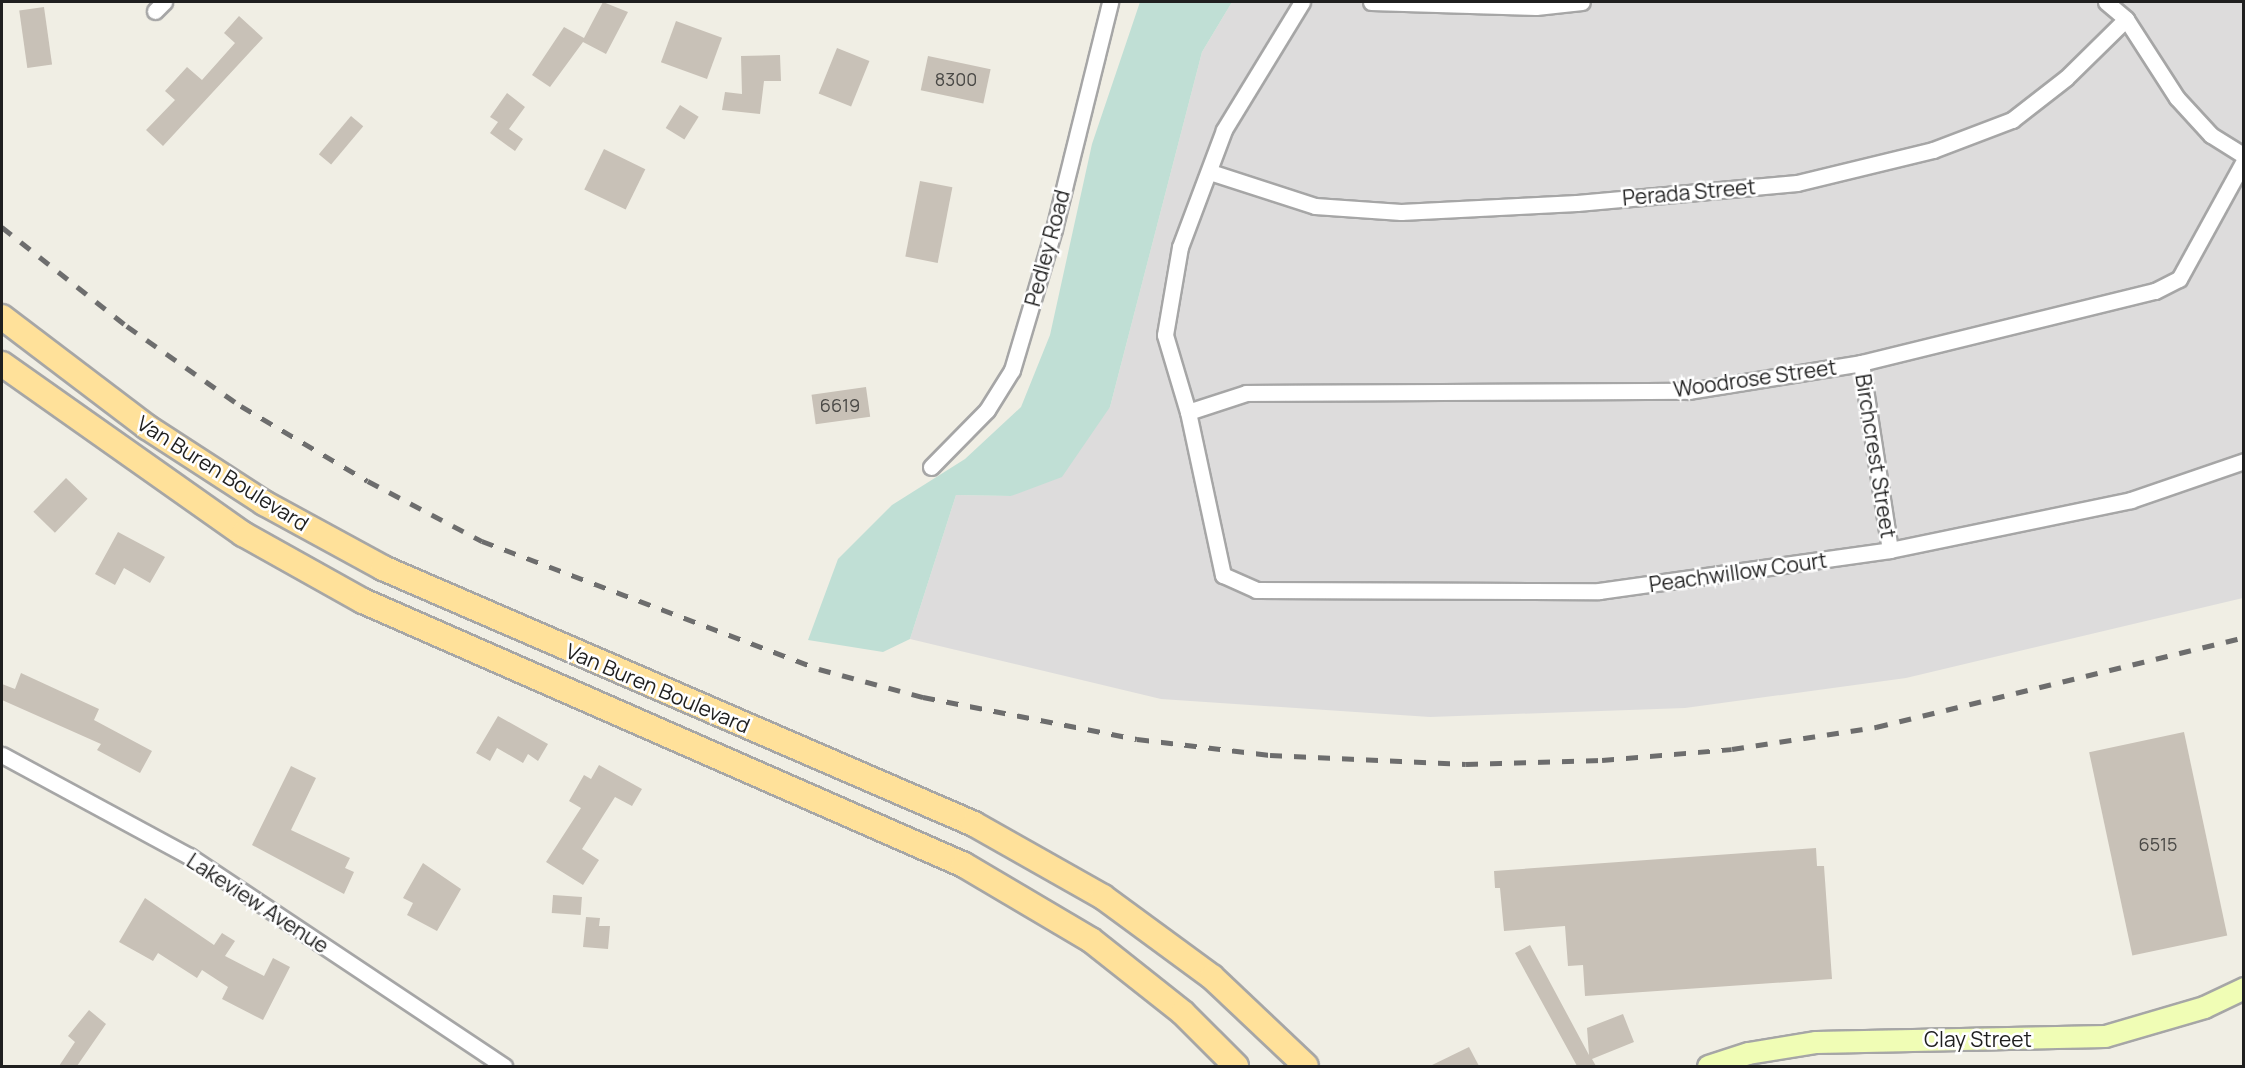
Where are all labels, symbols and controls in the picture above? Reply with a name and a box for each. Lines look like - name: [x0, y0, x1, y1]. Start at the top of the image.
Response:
- house number: 8300: [935, 68, 977, 90]
- street label: Perada Street: [1621, 174, 1757, 210]
- street label: Pedley Road: [1019, 187, 1075, 309]
- street label: Woodrose Street: [1672, 354, 1838, 402]
- street label: Birchcrest Street: [1851, 372, 1901, 540]
- house number: 6619: [820, 394, 860, 416]
- street label: Van Buren Boulevard: [133, 410, 313, 536]
- street label: Peachwillow Court: [1647, 547, 1829, 597]
- street label: Van Buren Boulevard: [562, 638, 754, 738]
- house number: 6515: [2139, 833, 2177, 855]
- street label: Lakeview Avenue: [182, 848, 334, 958]
- street label: Clay Street: [1924, 1026, 2032, 1052]

